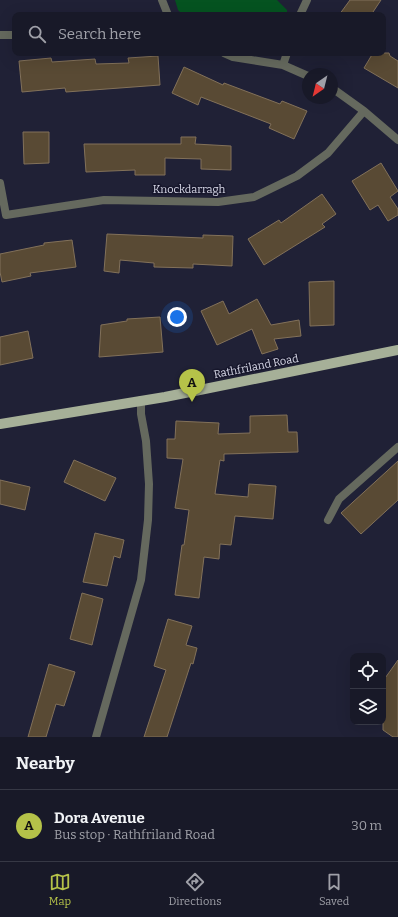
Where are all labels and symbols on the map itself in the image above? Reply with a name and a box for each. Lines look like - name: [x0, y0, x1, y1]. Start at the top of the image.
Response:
- north arrow: [302, 68, 338, 104]
- street label: Knockdarragh: [153, 183, 225, 196]
- your location: [167, 307, 187, 327]
- street label: Rathfriland Road: [212, 352, 300, 381]
- pin: A: [179, 369, 205, 402]

